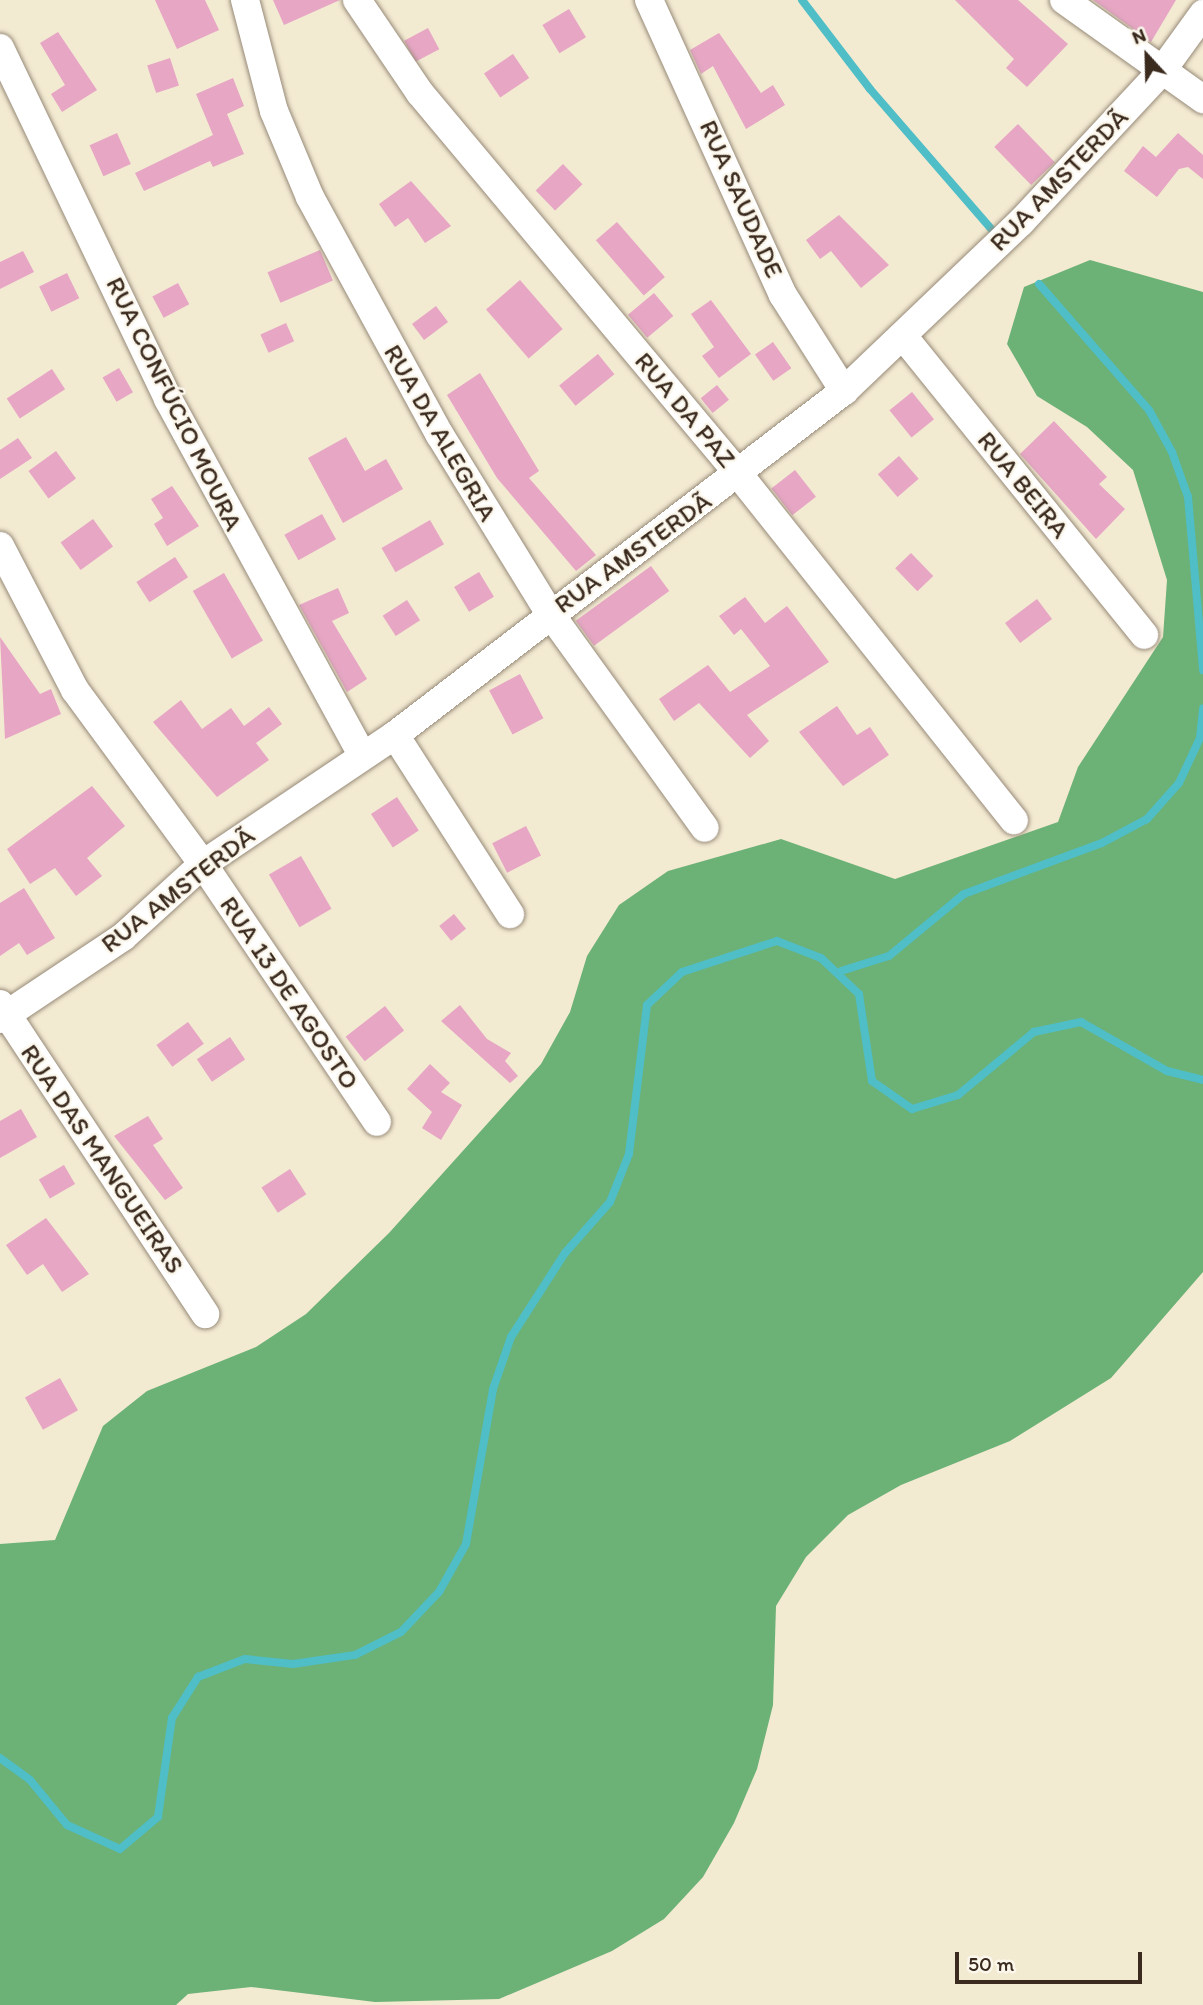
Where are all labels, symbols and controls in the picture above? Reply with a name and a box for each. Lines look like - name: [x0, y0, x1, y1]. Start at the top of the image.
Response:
- north arrow: [1112, 21, 1182, 91]
- text: N: [1129, 23, 1149, 49]
- street label: RUA AMSTERDÃ: [983, 103, 1135, 257]
- street label: RUA SAUDADE: [692, 116, 790, 282]
- street label: RUA CONFÚCIO MOURA: [99, 273, 249, 535]
- street label: RUA DA ALEGRIA: [377, 339, 503, 527]
- street label: RUA DA PAZ: [628, 346, 742, 474]
- street label: RUA BEIRA: [971, 426, 1075, 544]
- street label: RUA AMSTERDÃ: [549, 486, 717, 620]
- street label: RUA AMSTERDÃ: [95, 821, 261, 959]
- street label: RUA 13 DE AGOSTO: [213, 891, 365, 1095]
- street label: RUA DAS MANGUEIRAS: [13, 1038, 191, 1280]
- scale bar: [958, 1938, 1145, 1982]
- text: 50 m: [968, 1951, 1014, 1976]

